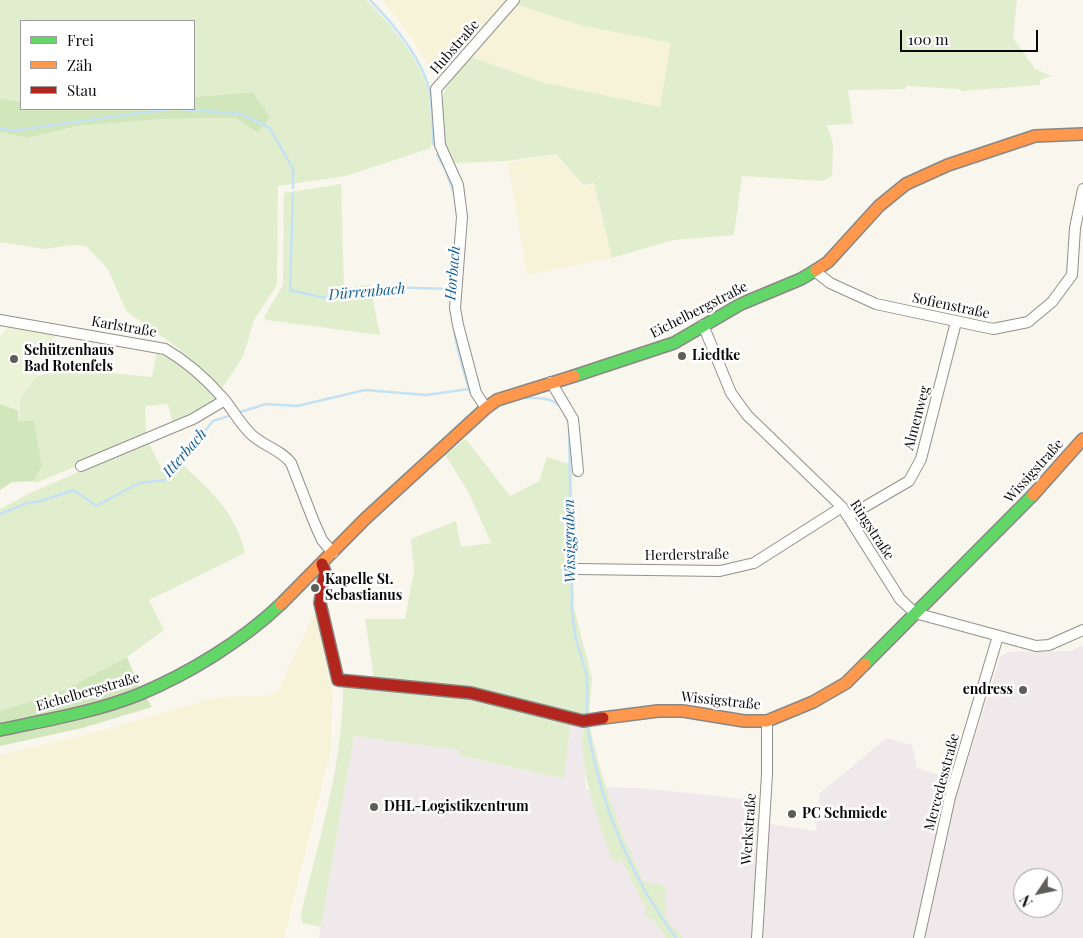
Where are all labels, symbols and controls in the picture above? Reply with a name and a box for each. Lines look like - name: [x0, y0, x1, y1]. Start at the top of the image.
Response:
- street label: Hubstraße: [427, 17, 483, 77]
- legend: [20, 20, 195, 110]
- scale bar: [903, 20, 1040, 52]
- text: 100 m: [908, 29, 949, 49]
- text: Frei: [67, 30, 94, 50]
- text: Zäh: [67, 55, 92, 75]
- text: Stau: [67, 80, 97, 100]
- water label: Horbach: [442, 245, 464, 301]
- street label: Eichelbergstraße: [648, 278, 750, 342]
- water label: Dürrenbach: [328, 280, 406, 304]
- street label: Sofienstraße: [911, 290, 991, 322]
- street label: Karlstraße: [90, 313, 158, 341]
- place label: Schützenhaus Bad Rotenfels: [24, 343, 114, 376]
- place label: Liedtke: [692, 348, 740, 364]
- marker: Liedtke: [676, 350, 688, 362]
- marker: Schützenhaus Bad Rotenfels: [8, 353, 20, 365]
- street label: Almenweg: [900, 384, 934, 452]
- water label: Itterbach: [159, 425, 211, 481]
- street label: Wissigstraße: [1001, 436, 1067, 506]
- street label: Ringstraße: [846, 497, 898, 563]
- water label: Wissiggraben: [560, 499, 580, 583]
- street label: Herderstraße: [645, 546, 729, 564]
- place label: Kapelle St. Sebastianus: [325, 572, 402, 604]
- marker: Kapelle St. Sebastianus: [309, 582, 321, 594]
- street label: Eichelbergstraße: [34, 669, 142, 715]
- place label: endress: [963, 682, 1013, 698]
- marker: endress: [1017, 684, 1029, 696]
- street label: Wissigstraße: [680, 688, 762, 714]
- street label: Mercedesstraße: [921, 732, 963, 832]
- street label: Werkstraße: [738, 792, 760, 866]
- place label: DHL-Logistikzentrum: [384, 799, 529, 815]
- marker: DHL-Logistikzentrum: [368, 801, 380, 813]
- place label: PC Schmiede: [802, 806, 887, 822]
- marker: PC Schmiede: [786, 808, 798, 820]
- north arrow: [1013, 868, 1063, 918]
- text: N: [1015, 892, 1037, 911]

